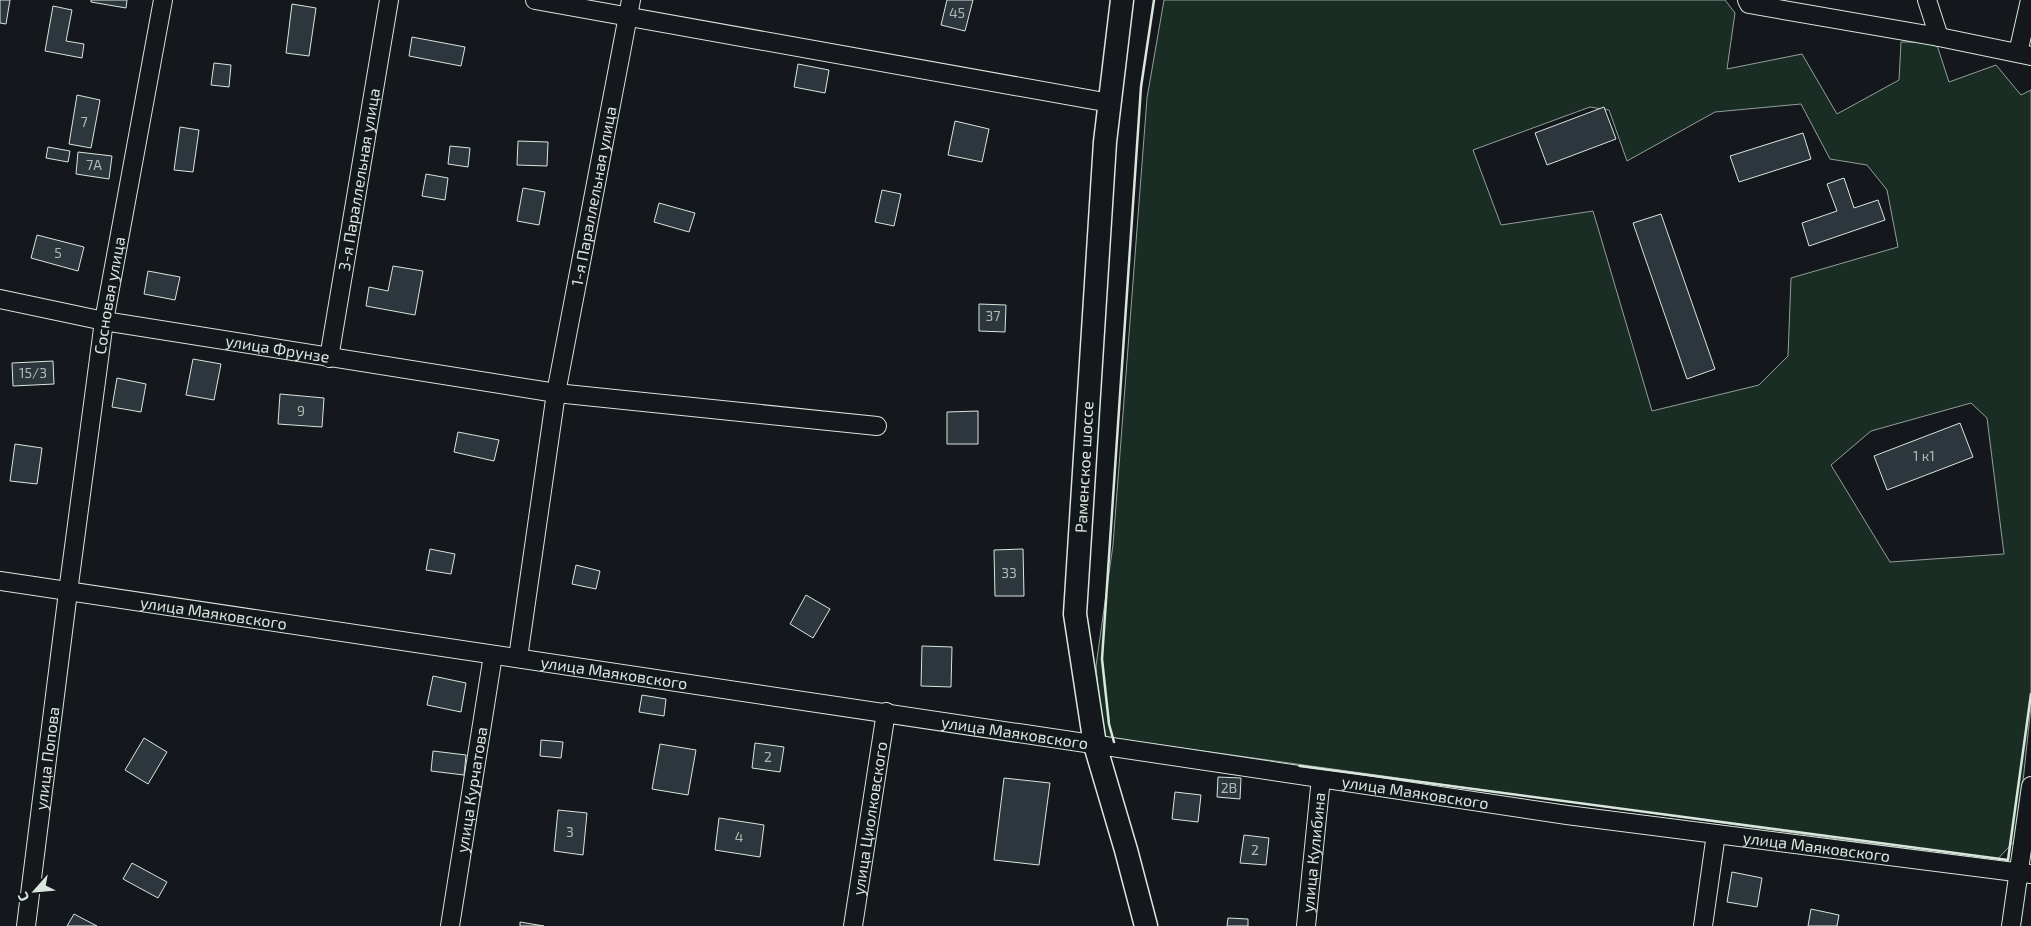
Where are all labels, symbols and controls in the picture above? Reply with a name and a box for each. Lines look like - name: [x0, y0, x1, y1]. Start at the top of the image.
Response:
- house number: 45: [949, 4, 965, 21]
- street label: 3-я Параллельная улица: [334, 87, 383, 272]
- street label: 1-я Параллельная улица: [567, 105, 620, 288]
- house number: 7: [80, 113, 88, 130]
- house number: 7А: [86, 156, 102, 173]
- street label: Сосновая улица: [90, 235, 128, 356]
- house number: 5: [54, 244, 62, 261]
- house number: 37: [986, 307, 1000, 324]
- street label: улица Фрунзе: [224, 330, 331, 366]
- house number: 15/3: [19, 364, 47, 381]
- street label: Раменское шоссе: [1071, 401, 1096, 533]
- house number: 9: [297, 402, 305, 419]
- house number: 1 к1: [1913, 447, 1935, 464]
- house number: 33: [1001, 564, 1017, 581]
- street label: улица Маяковского: [139, 592, 288, 633]
- street label: улица Маяковского: [539, 652, 689, 693]
- street label: улица Попова: [31, 705, 63, 811]
- street label: улица Маяковского: [940, 712, 1090, 752]
- street label: улица Курчатова: [452, 725, 491, 854]
- street label: улица Циолковского: [848, 740, 890, 897]
- house number: 2: [764, 748, 772, 765]
- street label: улица Маяковского: [1340, 772, 1490, 812]
- house number: 2В: [1221, 779, 1237, 796]
- street label: улица Кулибина: [1297, 791, 1329, 913]
- house number: 3: [566, 823, 574, 840]
- street label: улица Маяковского: [1742, 827, 1891, 865]
- house number: 4: [735, 828, 743, 845]
- house number: 2: [1251, 841, 1259, 858]
- north arrow: [10, 866, 60, 916]
- text: С: [14, 890, 32, 905]

